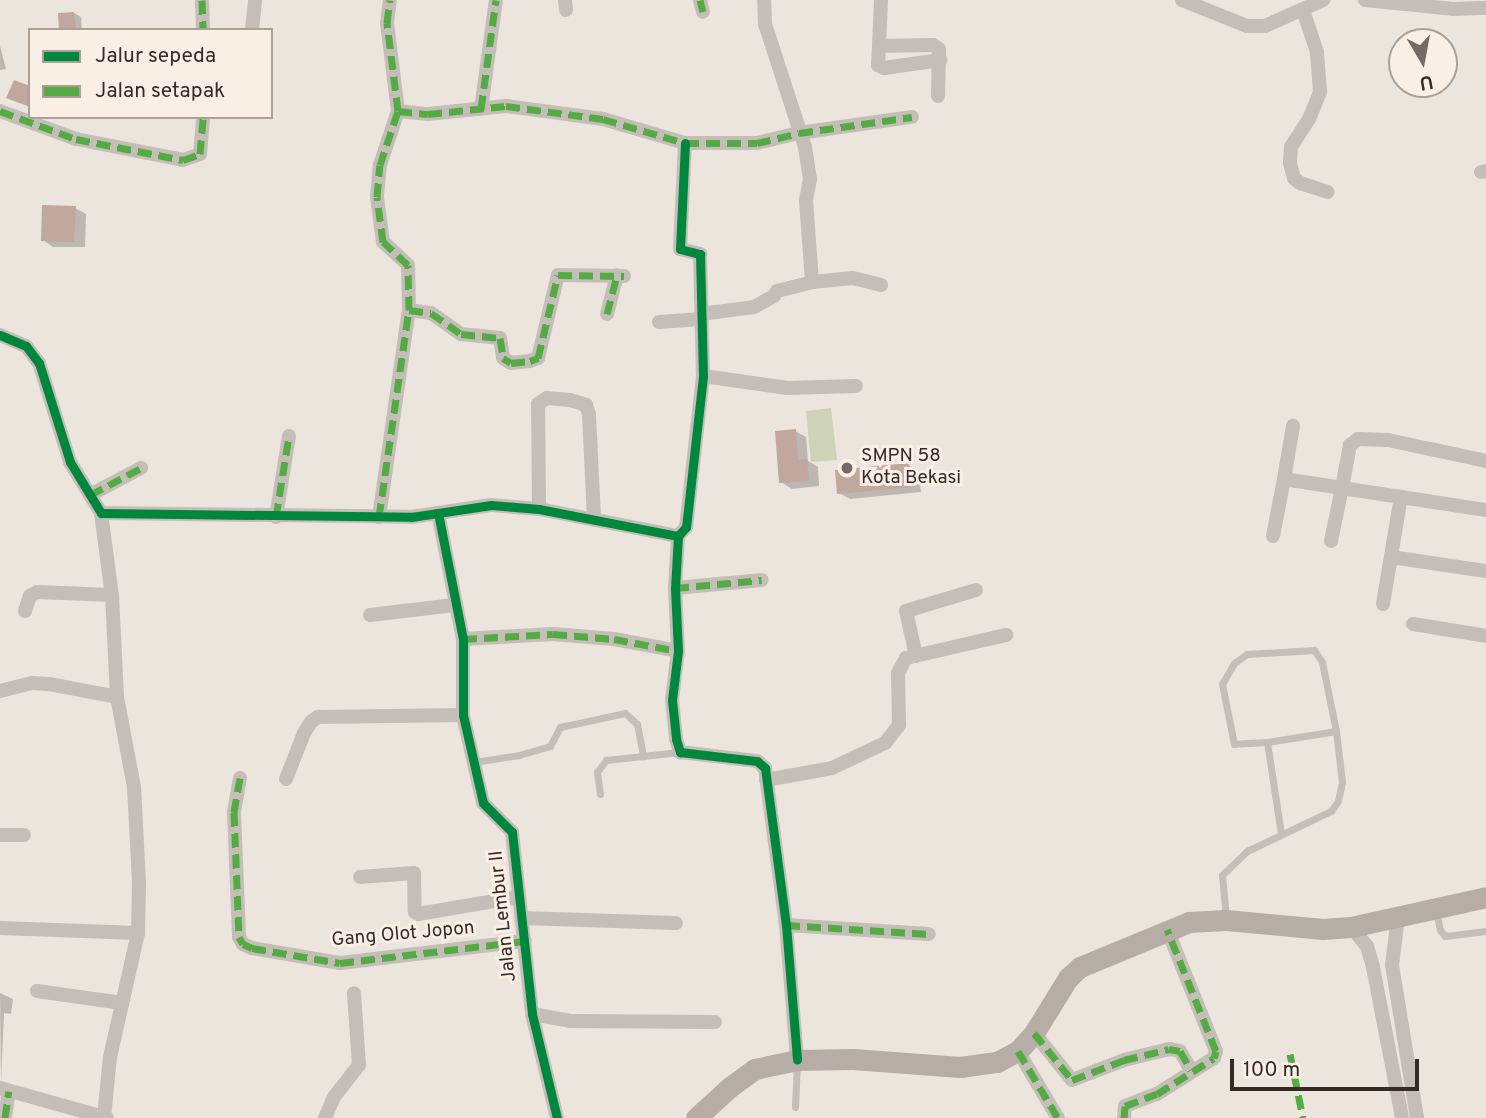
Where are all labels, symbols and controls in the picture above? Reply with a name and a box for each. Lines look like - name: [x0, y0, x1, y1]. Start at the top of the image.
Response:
- legend: [28, 28, 273, 119]
- north arrow: [1388, 28, 1458, 98]
- text: Jalur sepeda: [95, 43, 216, 70]
- text: U: [1418, 69, 1435, 95]
- text: Jalan setapak: [95, 78, 225, 105]
- place label: SMPN 58 Kota Bekasi: [861, 446, 961, 490]
- marker: SMPN 58 Kota Bekasi: [839, 460, 855, 476]
- street label: Jalan Lembur II: [486, 849, 522, 983]
- street label: Gang Olot Jopon: [331, 917, 475, 953]
- scale bar: [1234, 1044, 1423, 1088]
- text: 100 m: [1243, 1057, 1300, 1084]

